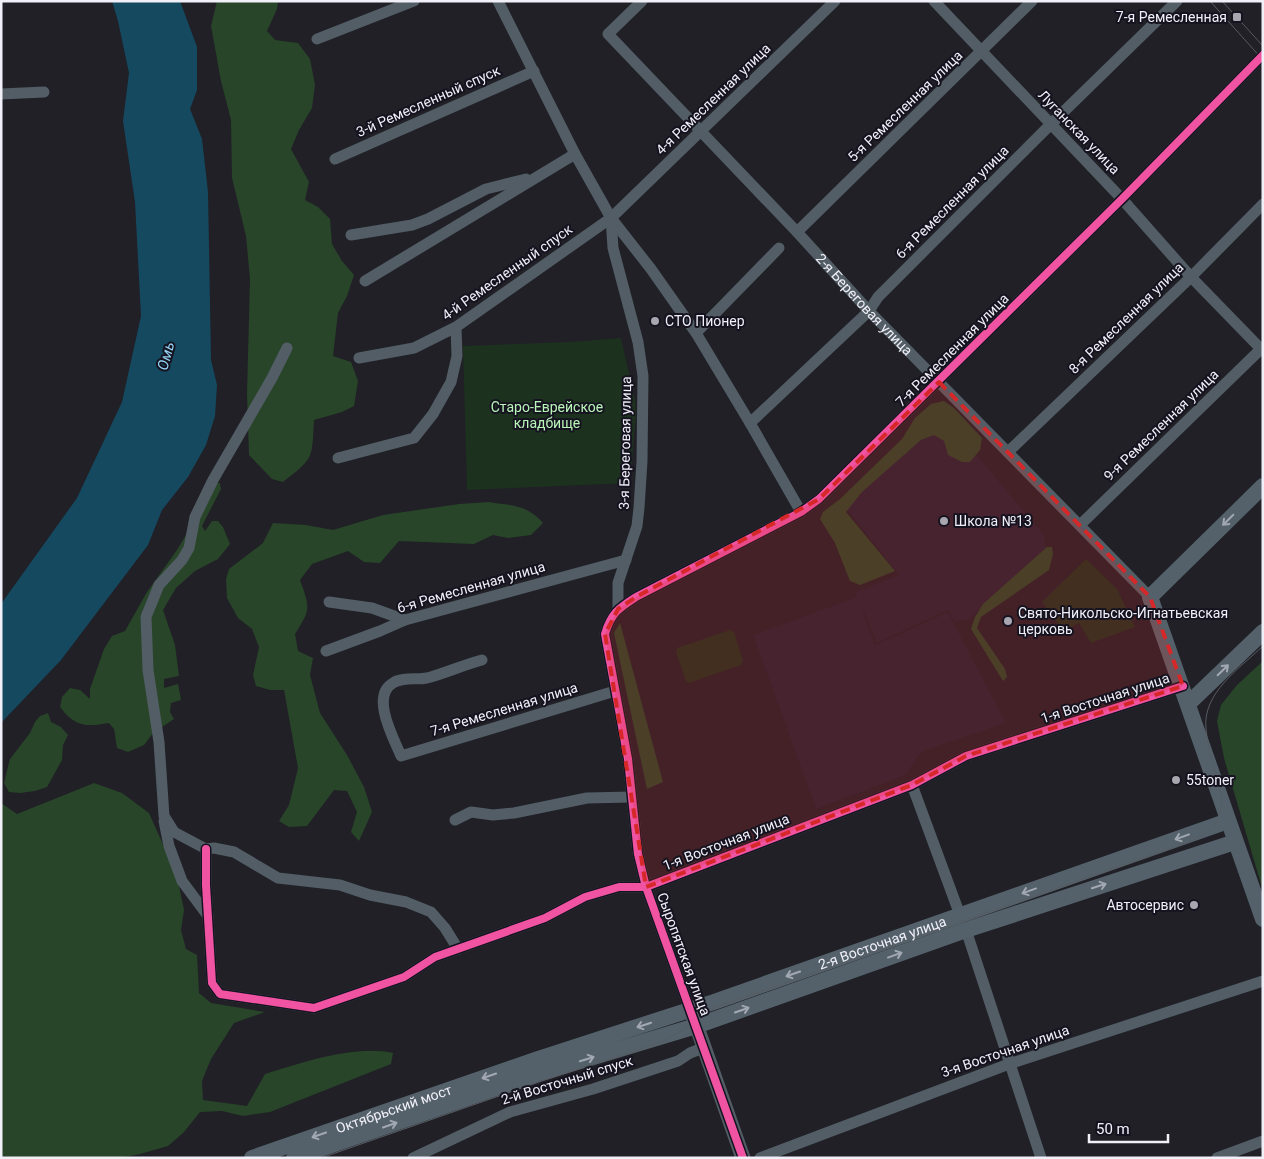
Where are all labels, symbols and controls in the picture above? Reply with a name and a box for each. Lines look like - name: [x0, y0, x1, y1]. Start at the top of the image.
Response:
- place label: 7-я Ремесленная: [1116, 9, 1227, 25]
- marker: 7-я Ремесленная: [1231, 11, 1243, 23]
- street label: 4-я Ремесленная улица: [652, 40, 774, 158]
- street label: 5-я Ремесленная улица: [844, 47, 966, 165]
- street label: 3-й Ремесленный спуск: [354, 62, 503, 140]
- street label: Луганская улица: [1035, 87, 1123, 177]
- street label: 6-я Ремесленная улица: [892, 142, 1012, 262]
- street label: 4-й Ремесленный спуск: [439, 221, 576, 323]
- street label: 2-я Береговая улица: [813, 250, 916, 359]
- street label: 8-я Ремесленная улица: [1065, 259, 1187, 377]
- street label: 7-я Ремесленная улица: [892, 290, 1012, 410]
- place label: СТО Пионер: [665, 313, 745, 329]
- marker: СТО Пионер: [649, 315, 661, 327]
- water label: Омь: [154, 340, 178, 372]
- street label: 9-я Ремесленная улица: [1100, 366, 1222, 484]
- street label: 3-я Береговая улица: [616, 376, 634, 510]
- park label: Старо-Еврейское кладбище: [491, 399, 603, 431]
- place label: Школа №13: [954, 513, 1032, 529]
- one-way arrow: [1222, 514, 1234, 526]
- marker: Школа №13: [938, 515, 950, 527]
- street label: 6-я Ремесленная улица: [395, 558, 547, 616]
- place label: Свято-Никольско-Игнатьевская церковь: [1018, 605, 1228, 637]
- marker: Свято-Никольско-Игнатьевская церковь: [1002, 615, 1014, 627]
- one-way arrow: [1217, 664, 1229, 676]
- street label: 1-я Восточная улица: [1039, 670, 1171, 726]
- street label: 7-я Ремесленная улица: [428, 679, 580, 739]
- place label: 55toner: [1186, 772, 1234, 788]
- marker: 55toner: [1170, 774, 1182, 786]
- street label: 1-я Восточная улица: [660, 810, 792, 874]
- one-way arrow: [1174, 833, 1190, 842]
- one-way arrow: [1091, 881, 1107, 891]
- one-way arrow: [1021, 887, 1037, 896]
- street label: Сыропятская улица: [654, 890, 714, 1018]
- place label: Автосервис: [1106, 897, 1184, 913]
- marker: Автосервис: [1188, 899, 1200, 911]
- street label: 2-я Восточная улица: [816, 913, 948, 973]
- one-way arrow: [887, 950, 903, 959]
- one-way arrow: [786, 970, 801, 979]
- one-way arrow: [734, 1005, 749, 1014]
- one-way arrow: [636, 1020, 652, 1030]
- street label: 3-я Восточная улица: [939, 1022, 1071, 1080]
- street label: 2-й Восточный спуск: [499, 1052, 635, 1108]
- one-way arrow: [578, 1054, 594, 1064]
- one-way arrow: [482, 1072, 497, 1081]
- street label: Октябрьский мост: [334, 1081, 454, 1136]
- scale bar: [1089, 1112, 1168, 1144]
- one-way arrow: [381, 1120, 397, 1129]
- text: 50 m: [1096, 1120, 1130, 1138]
- one-way arrow: [312, 1131, 327, 1140]

